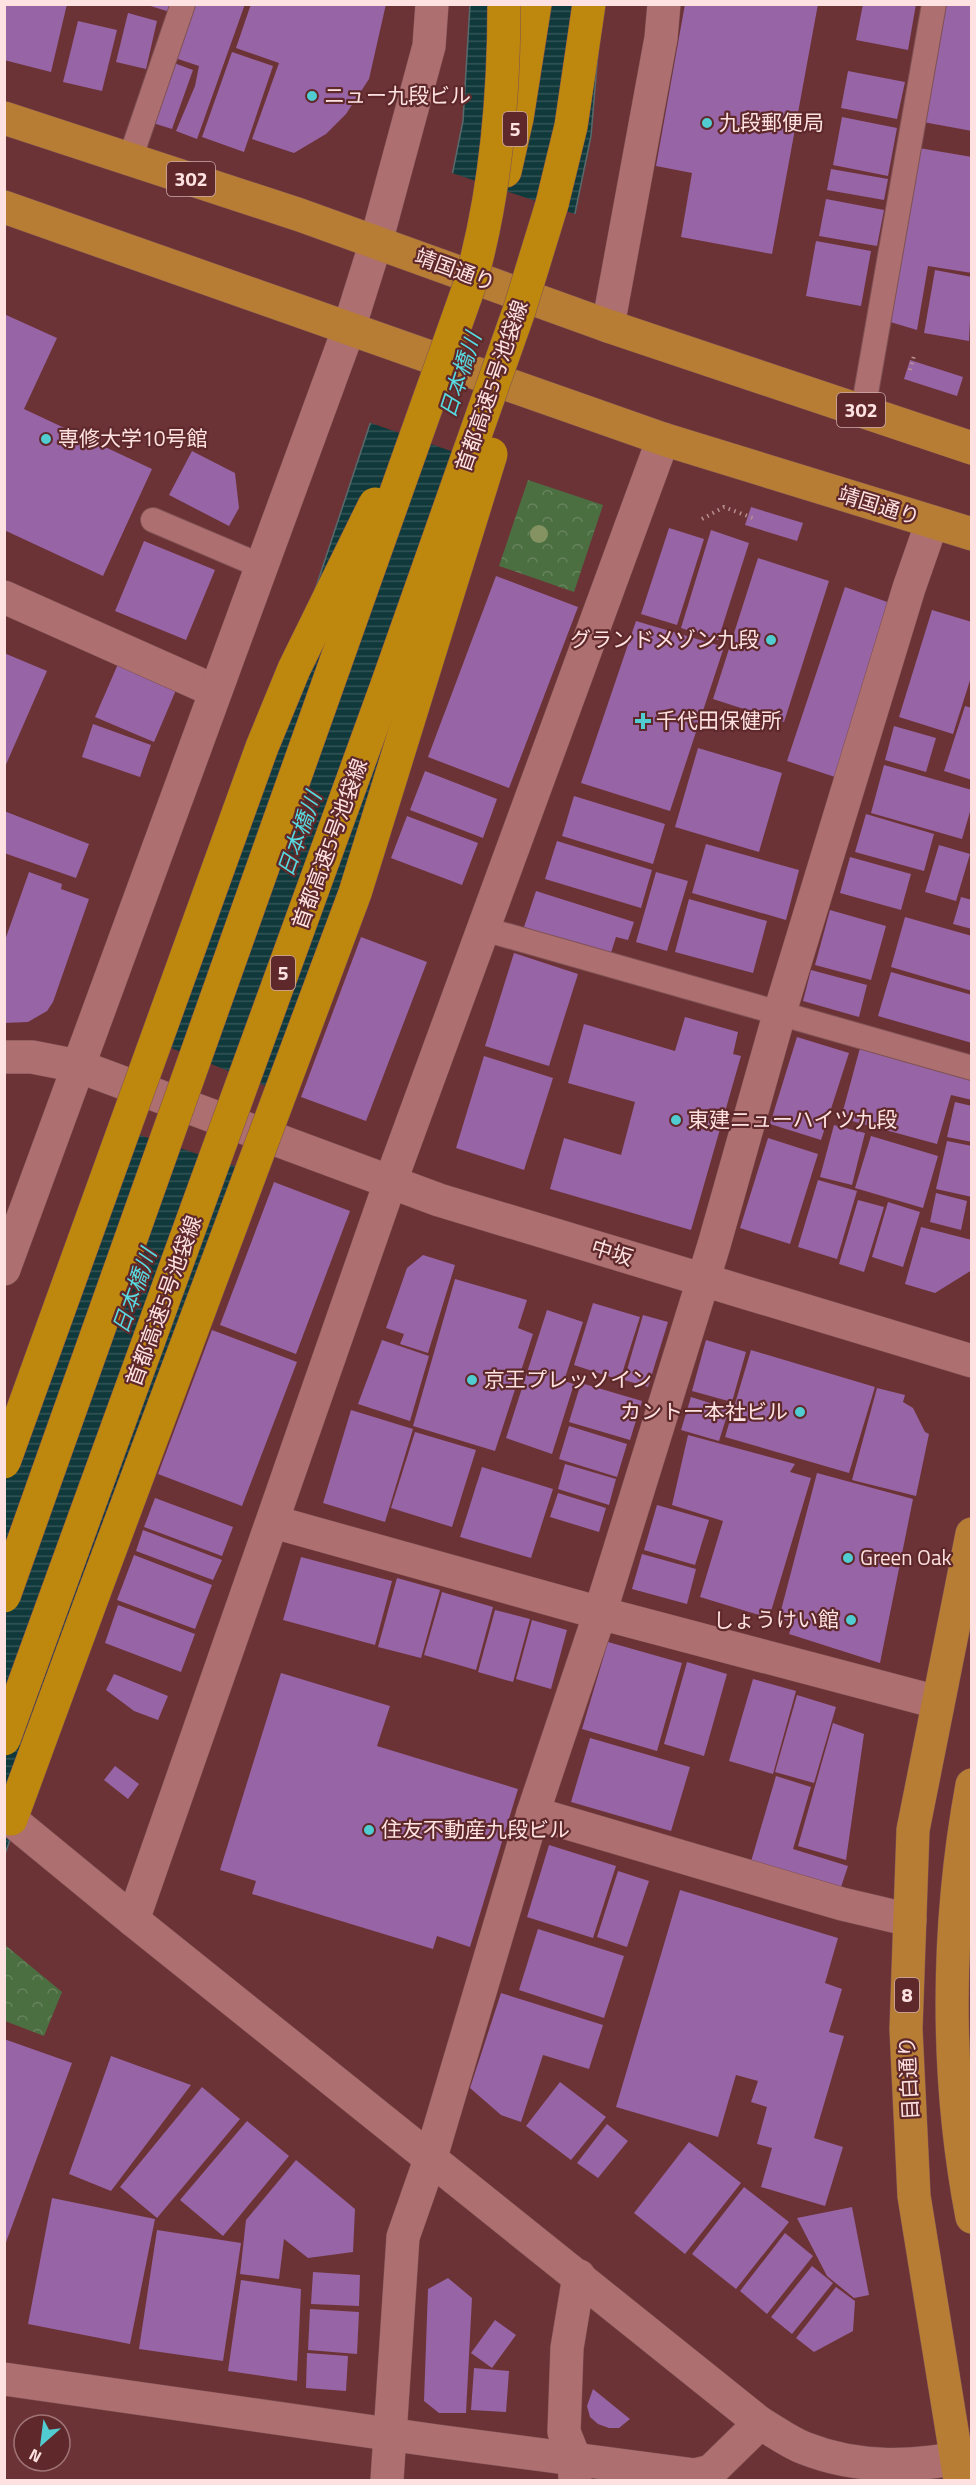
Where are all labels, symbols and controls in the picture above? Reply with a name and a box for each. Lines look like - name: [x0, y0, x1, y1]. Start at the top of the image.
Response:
- place label: ニュー九段ビル: [324, 79, 471, 111]
- marker: ニュー九段ビル: [305, 89, 319, 103]
- place label: 九段郵便局: [719, 106, 824, 138]
- road number: 5: [503, 112, 527, 146]
- marker: 九段郵便局: [700, 116, 714, 130]
- road number: 302: [167, 162, 215, 196]
- street label: 靖国通り: [410, 240, 500, 298]
- street label: 首都高速5号池袋線: [447, 295, 535, 476]
- water label: 日本橋川: [430, 326, 490, 422]
- road number: 302: [837, 393, 885, 427]
- place label: 専修大学10号館: [58, 422, 208, 454]
- marker: 専修大学10号館: [39, 432, 53, 446]
- street label: 靖国通り: [834, 477, 924, 533]
- place label: グランドメゾン九段: [570, 623, 759, 655]
- marker: グランドメゾン九段: [764, 633, 778, 647]
- place label: 千代田保健所: [656, 704, 782, 736]
- marker: 千代田保健所: [634, 712, 652, 730]
- street label: 首都高速5号池袋線: [283, 754, 375, 934]
- water label: 日本橋川: [268, 785, 331, 881]
- road number: 5: [271, 956, 295, 990]
- place label: 東建ニューハイツ九段: [688, 1103, 897, 1135]
- marker: 東建ニューハイツ九段: [669, 1113, 683, 1127]
- street label: 首都高速5号池袋線: [117, 1211, 209, 1391]
- street label: 中坂: [588, 1231, 637, 1273]
- water label: 日本橋川: [103, 1242, 166, 1338]
- place label: 京王プレッソイン: [484, 1363, 652, 1395]
- marker: 京王プレッソイン: [465, 1373, 479, 1387]
- place label: カントー本社ビル: [620, 1395, 788, 1427]
- marker: カントー本社ビル: [793, 1405, 807, 1419]
- place label: Green Oak: [860, 1541, 952, 1573]
- marker: Green Oak: [841, 1551, 855, 1565]
- place label: しょうけい館: [713, 1603, 839, 1635]
- marker: しょうけい館: [844, 1613, 858, 1627]
- place label: 住友不動産九段ビル: [381, 1813, 570, 1845]
- marker: 住友不動産九段ビル: [362, 1823, 376, 1837]
- road number: 8: [895, 1978, 919, 2012]
- street label: 目白通り: [890, 2035, 926, 2121]
- north arrow: [12, 2413, 72, 2473]
- text: N: [24, 2443, 45, 2469]

